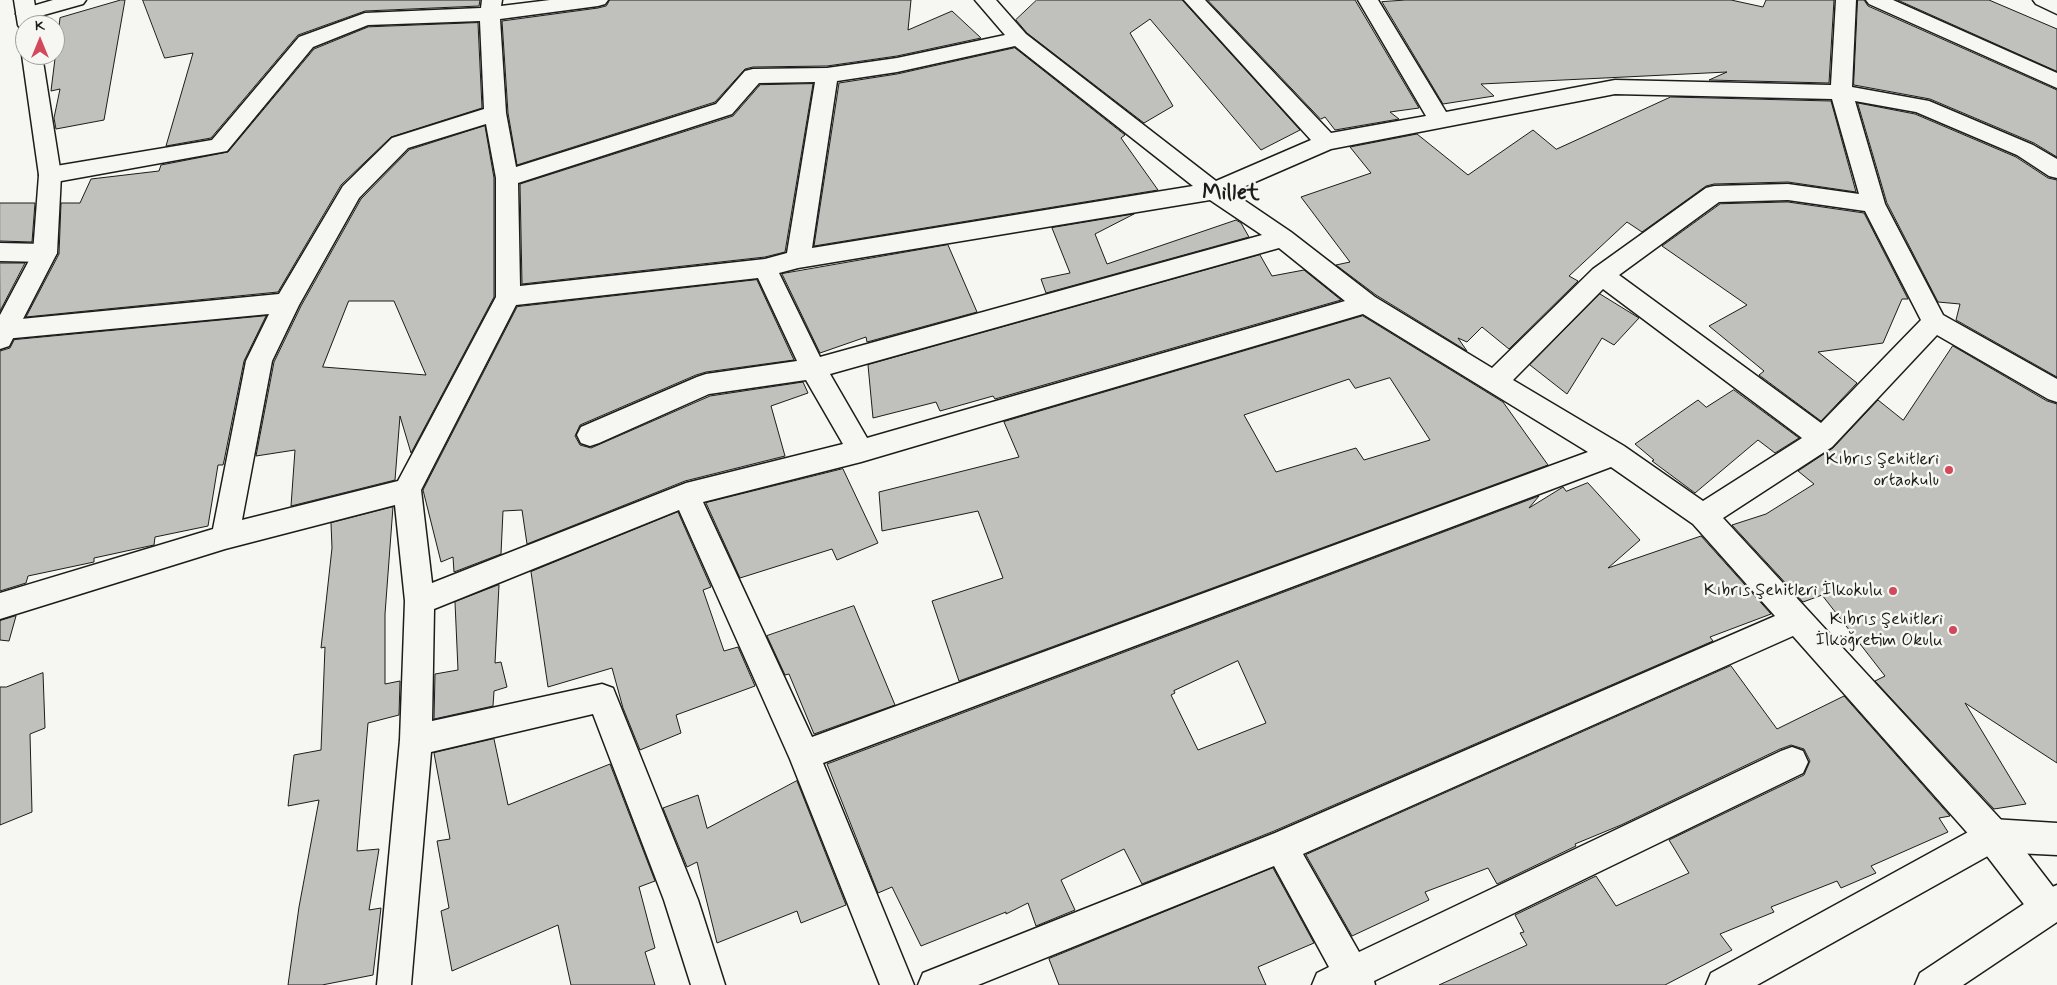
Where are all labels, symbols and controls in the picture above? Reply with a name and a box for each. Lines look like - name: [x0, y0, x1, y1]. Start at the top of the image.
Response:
- north arrow: [15, 15, 65, 65]
- text: K: [35, 17, 45, 35]
- district label: Millet: [1202, 181, 1260, 207]
- place label: Kıbrıs Şehitleri ortaokulu: [1825, 449, 1939, 492]
- marker: Kıbrıs Şehitleri ortaokulu: [1943, 464, 1955, 476]
- place label: Kıbrıs Şehitleri İlkokulu: [1704, 580, 1883, 602]
- marker: Kıbrıs Şehitleri İlkokulu: [1887, 585, 1899, 597]
- place label: Kıbrıs Şehitleri İlköğretim Okulu: [1816, 609, 1943, 652]
- marker: Kıbrıs Şehitleri İlköğretim Okulu: [1947, 624, 1959, 636]

